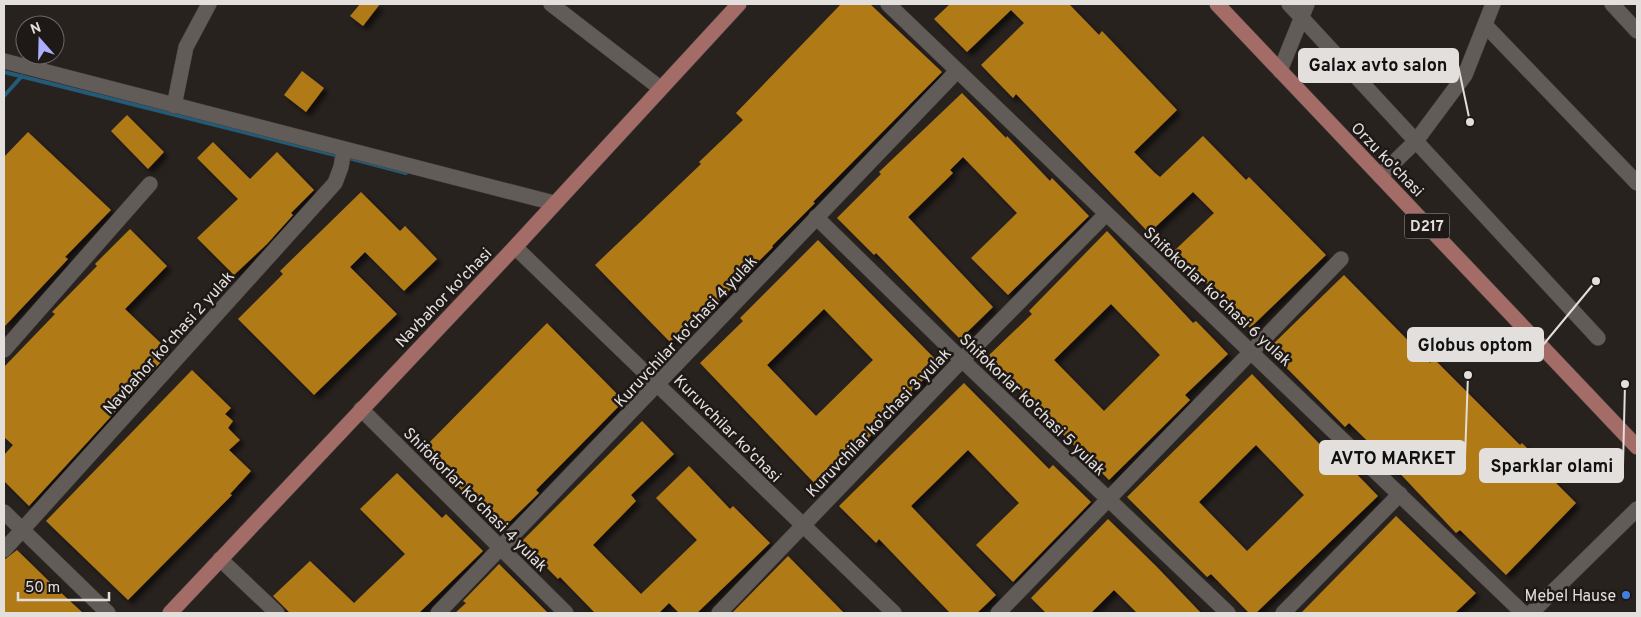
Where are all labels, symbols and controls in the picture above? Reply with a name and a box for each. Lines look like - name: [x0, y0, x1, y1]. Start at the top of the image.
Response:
- north arrow: [15, 15, 65, 65]
- text: N: [28, 19, 44, 39]
- callout: Galax avto salon: [1299, 49, 1458, 82]
- text: Galax avto salon: [1308, 55, 1448, 78]
- street label: Orzu ko'chasi: [1346, 119, 1427, 202]
- road number: D217: [1404, 214, 1450, 238]
- street label: Shifokorlar ko'chasi 6 yulak: [1138, 224, 1295, 371]
- street label: Navbahor ko'chasi: [392, 244, 497, 352]
- street label: Kuruvchilar ko'chasi 4 yulak: [611, 252, 762, 412]
- street label: Navbahor ko'chasi 2 yulak: [100, 267, 239, 419]
- callout: Globus optom: [1408, 328, 1543, 361]
- street label: Shifokorlar ko'chasi 5 yulak: [954, 330, 1109, 481]
- text: Globus optom: [1417, 335, 1533, 358]
- street label: Kuruvchilar ko'chasi 3 yulak: [803, 345, 956, 502]
- street label: Kuruvchilar ko'chasi: [669, 371, 785, 487]
- street label: Shifokorlar ko'chasi 4 yulak: [398, 424, 551, 577]
- callout: AVTO MARKET: [1320, 441, 1465, 474]
- text: AVTO MARKET: [1330, 448, 1456, 471]
- callout: Sparklar olami: [1480, 449, 1623, 482]
- text: Sparklar olami: [1491, 456, 1613, 479]
- scale bar: [18, 570, 109, 602]
- text: 50 m: [25, 579, 60, 598]
- place label: Mebel Hause: [1525, 587, 1616, 607]
- marker: Mebel Hause: [1620, 589, 1632, 601]

